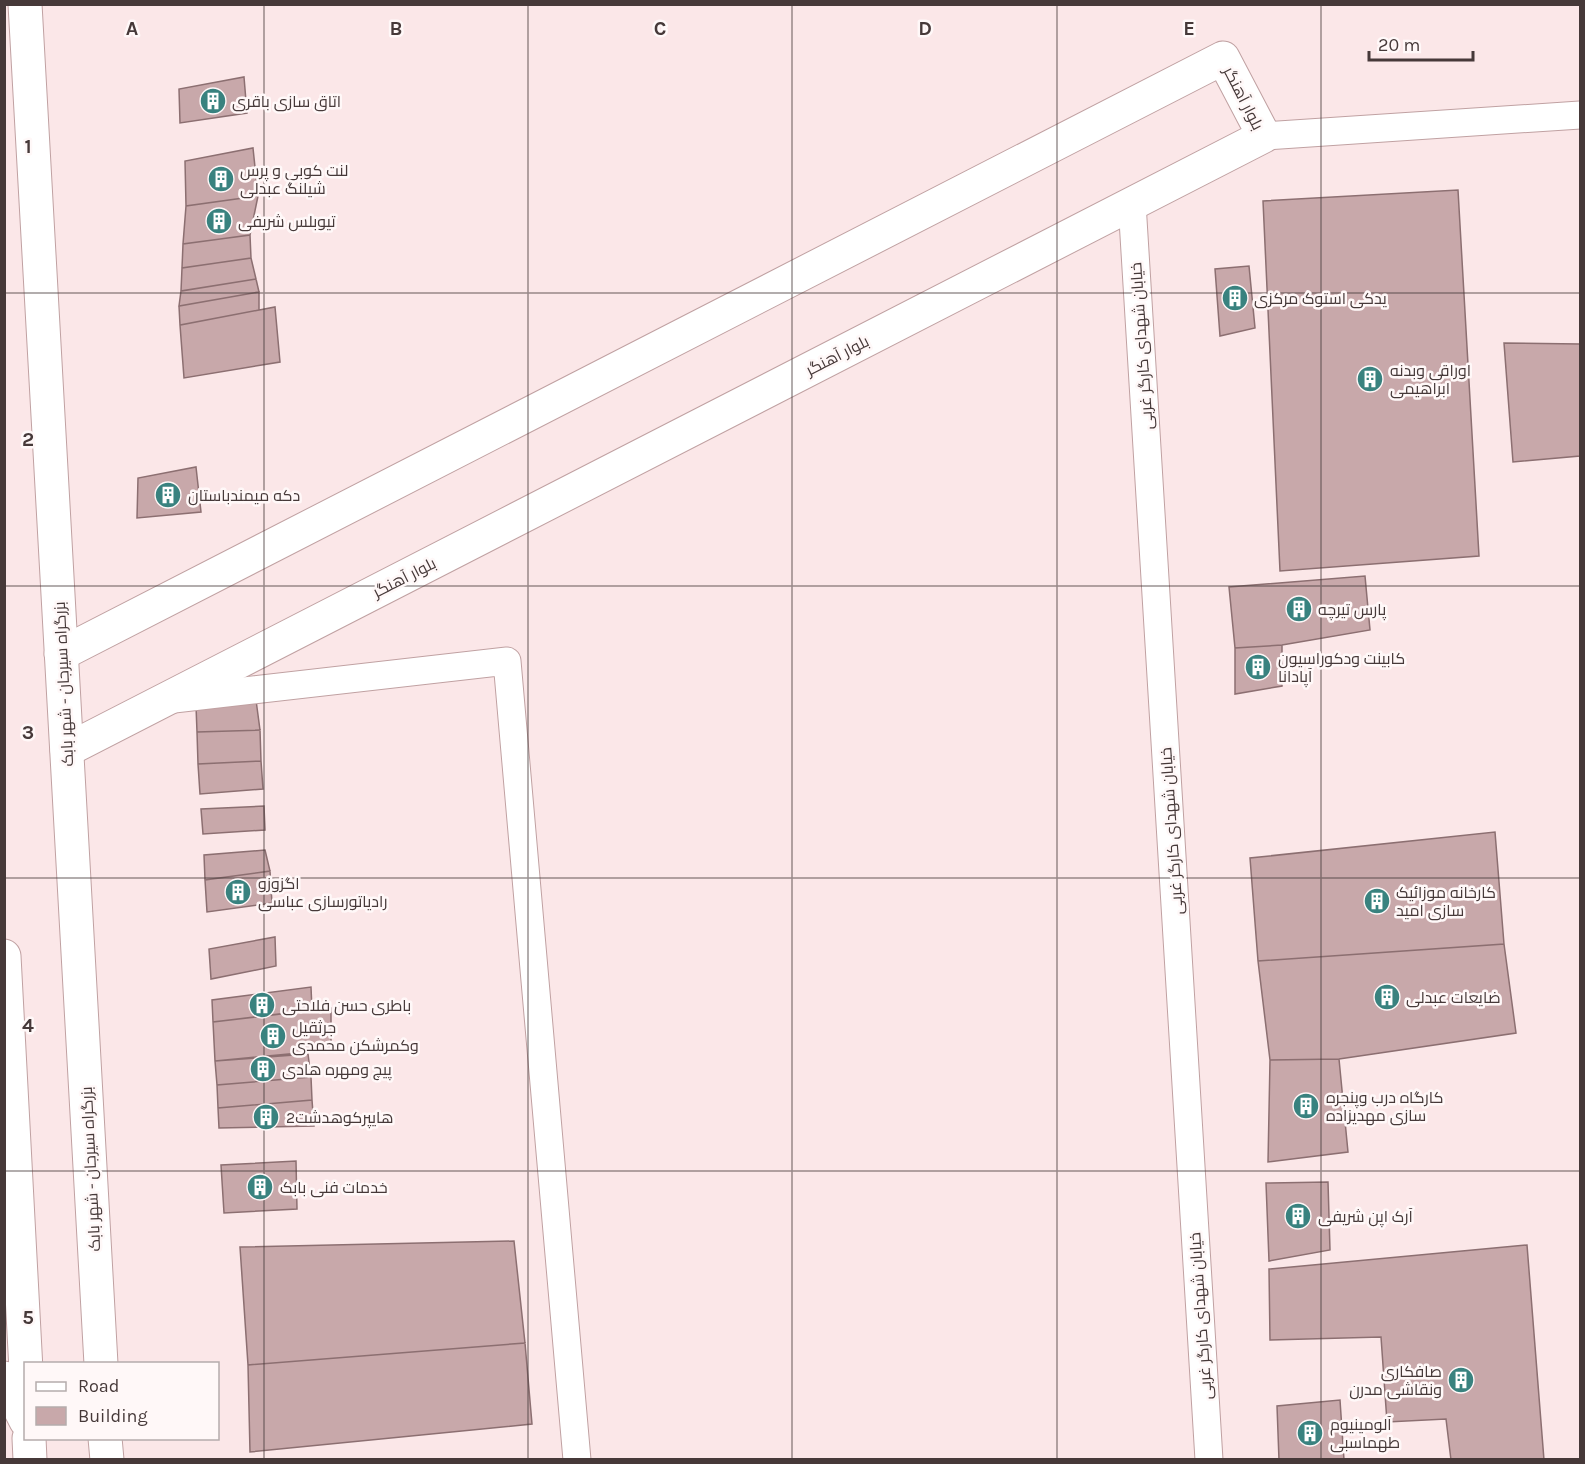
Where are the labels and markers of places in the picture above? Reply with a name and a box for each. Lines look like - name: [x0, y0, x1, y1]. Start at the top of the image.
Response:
- building icon: اتاق سازی باقری: [198, 86, 228, 116]
- place label: اتاق سازی باقری: [232, 92, 341, 112]
- place label: لنت کوبی و پرس شیلنگ عبدلی: [240, 161, 348, 199]
- building icon: لنت کوبی و پرس شیلنگ عبدلی: [206, 164, 236, 194]
- building icon: تیوبلس شریفی: [204, 206, 234, 236]
- place label: تیوبلس شریفی: [238, 212, 336, 232]
- building icon: یدکی استوک مرکزی: [1220, 283, 1250, 313]
- place label: یدکی استوک مرکزی: [1254, 289, 1388, 309]
- place label: اوراقی وبدنه ابراهیمی: [1390, 361, 1471, 399]
- building icon: اوراقی وبدنه ابراهیمی: [1355, 364, 1385, 394]
- building icon: دکه میمندباستان: [153, 480, 183, 510]
- place label: دکه میمندباستان: [188, 486, 300, 506]
- building icon: پارس تیرچه: [1284, 594, 1314, 624]
- place label: پارس تیرچه: [1318, 600, 1387, 621]
- place label: کابینت ودکوراسیون آپادانا: [1278, 649, 1405, 688]
- building icon: کابینت ودکوراسیون آپادانا: [1243, 652, 1273, 682]
- place label: اگزوزو رادیاتورسازی عباسی: [258, 874, 388, 912]
- building icon: اگزوزو رادیاتورسازی عباسی: [223, 877, 253, 907]
- place label: کارخانه موزائیک سازی امید: [1396, 883, 1496, 921]
- building icon: کارخانه موزائیک سازی امید: [1362, 886, 1392, 916]
- building icon: ضایعات عبدلی: [1372, 982, 1402, 1012]
- place label: ضایعات عبدلی: [1406, 988, 1501, 1008]
- building icon: باطری حسن فلاحتی: [247, 990, 277, 1020]
- place label: باطری حسن فلاحتی: [282, 996, 411, 1016]
- place label: جرثقیل وکمرشکن محمدی: [292, 1018, 419, 1056]
- building icon: جرثقیل وکمرشکن محمدی: [258, 1021, 288, 1051]
- building icon: پیچ ومهره هادی: [248, 1054, 278, 1084]
- place label: پیچ ومهره هادی: [282, 1060, 393, 1081]
- place label: کارگاه درب وپنجره سازی مهدیزاده: [1326, 1088, 1443, 1126]
- building icon: کارگاه درب وپنجره سازی مهدیزاده: [1291, 1091, 1321, 1121]
- building icon: هایپرکوهدشت2: [251, 1102, 281, 1132]
- place label: هایپرکوهدشت2: [286, 1108, 393, 1129]
- building icon: خدمات فنی بابک: [245, 1172, 275, 1202]
- place label: خدمات فنی بابک: [280, 1178, 388, 1198]
- building icon: آرک اپن شریفی: [1283, 1201, 1313, 1231]
- place label: آرک اپن شریفی: [1318, 1207, 1414, 1228]
- place label: صافکاری ونقاشی مدرن: [1349, 1362, 1442, 1400]
- building icon: صافکاری ونقاشی مدرن: [1446, 1365, 1476, 1395]
- place label: آلومینیوم طهماسبی: [1330, 1415, 1400, 1453]
- building icon: آلومینیوم طهماسبی: [1295, 1418, 1325, 1448]

